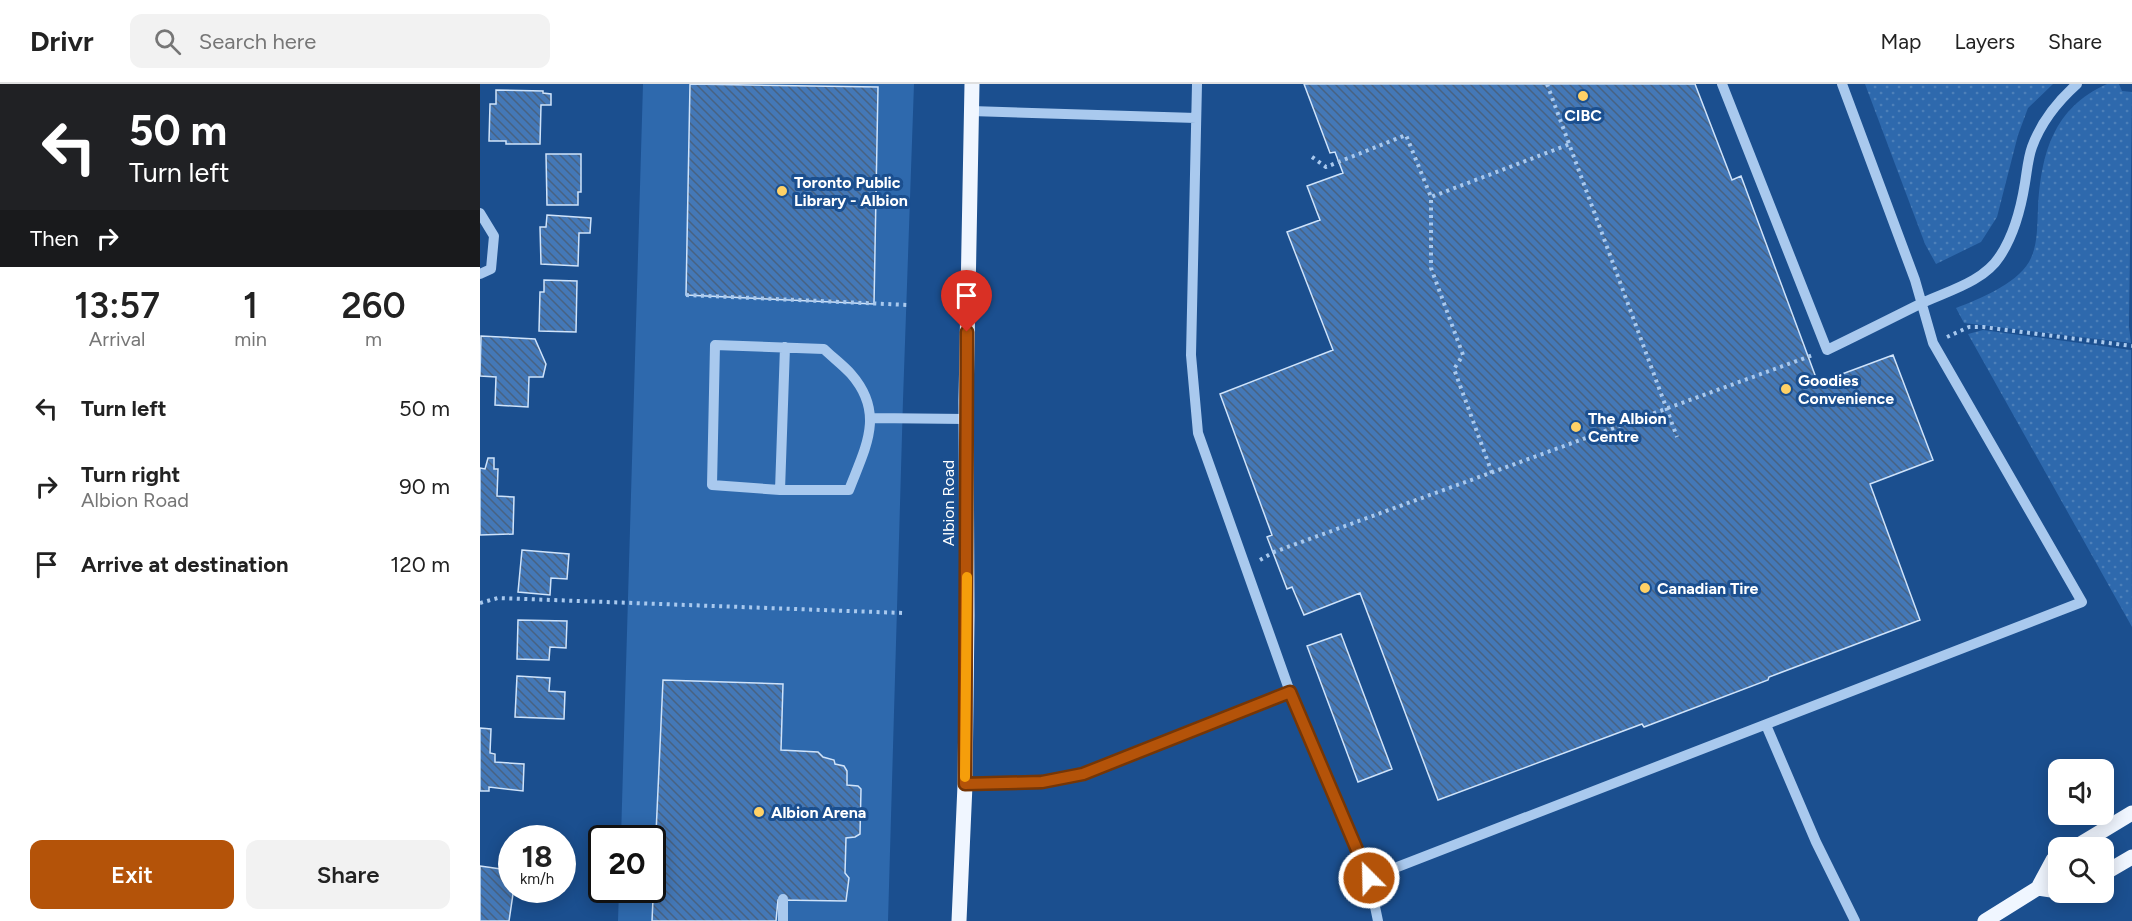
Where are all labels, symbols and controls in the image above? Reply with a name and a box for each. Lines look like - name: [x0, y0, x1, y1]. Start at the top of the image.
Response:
- search box: [130, 14, 550, 68]
- text: Drivr: [30, 24, 94, 58]
- icon: search: [151, 25, 184, 58]
- text: Search here: [199, 28, 316, 55]
- text: Map: [1881, 29, 1921, 54]
- text: Layers: [1954, 29, 2015, 54]
- text: Share: [2048, 29, 2102, 54]
- marker: CIBC: [1576, 89, 1590, 103]
- text: 50 m: [129, 105, 227, 156]
- place label: CIBC: [1564, 106, 1602, 125]
- icon: left: [30, 108, 108, 186]
- text: Turn left: [129, 156, 229, 189]
- place label: Toronto Public Library - Albion: [794, 173, 908, 210]
- marker: Toronto Public Library - Albion: [775, 184, 789, 198]
- icon: right: [91, 222, 124, 255]
- text: Then: [30, 225, 79, 252]
- pin: [941, 270, 992, 332]
- icon: arrive: [950, 279, 983, 312]
- text: 13:57: [74, 284, 160, 327]
- text: 1: [243, 284, 258, 327]
- text: 260: [341, 284, 406, 327]
- text: Arrival: [89, 327, 145, 351]
- text: min: [234, 327, 267, 351]
- text: m: [365, 327, 382, 351]
- place label: Goodies Convenience: [1798, 371, 1894, 408]
- marker: Goodies Convenience: [1779, 382, 1793, 396]
- icon: left: [30, 392, 63, 425]
- text: Turn left: [81, 395, 167, 422]
- text: 50 m: [399, 395, 450, 422]
- place label: The Albion Centre: [1588, 409, 1667, 446]
- marker: The Albion Centre: [1569, 420, 1583, 434]
- street label: Albion Road: [939, 460, 958, 546]
- text: Turn right: [81, 461, 180, 488]
- icon: right: [30, 470, 63, 503]
- text: 90 m: [399, 473, 450, 500]
- text: Albion Road: [81, 488, 189, 512]
- icon: arrive: [30, 548, 63, 581]
- text: Arrive at destination: [81, 551, 289, 578]
- text: 120 m: [390, 551, 450, 578]
- place label: Canadian Tire: [1657, 579, 1758, 598]
- marker: Canadian Tire: [1638, 581, 1652, 595]
- map controls: [2048, 759, 2114, 903]
- button: sound: [2048, 759, 2114, 825]
- place label: Albion Arena: [771, 803, 866, 822]
- marker: Albion Arena: [752, 805, 766, 819]
- speed limit sign: 20: [588, 825, 666, 903]
- button: search: [2048, 837, 2114, 903]
- text: 18: [521, 838, 553, 875]
- button: Exit: [30, 840, 234, 909]
- button: Share: [246, 840, 450, 909]
- position arrow: [1337, 846, 1401, 910]
- text: km/h: [520, 870, 554, 888]

